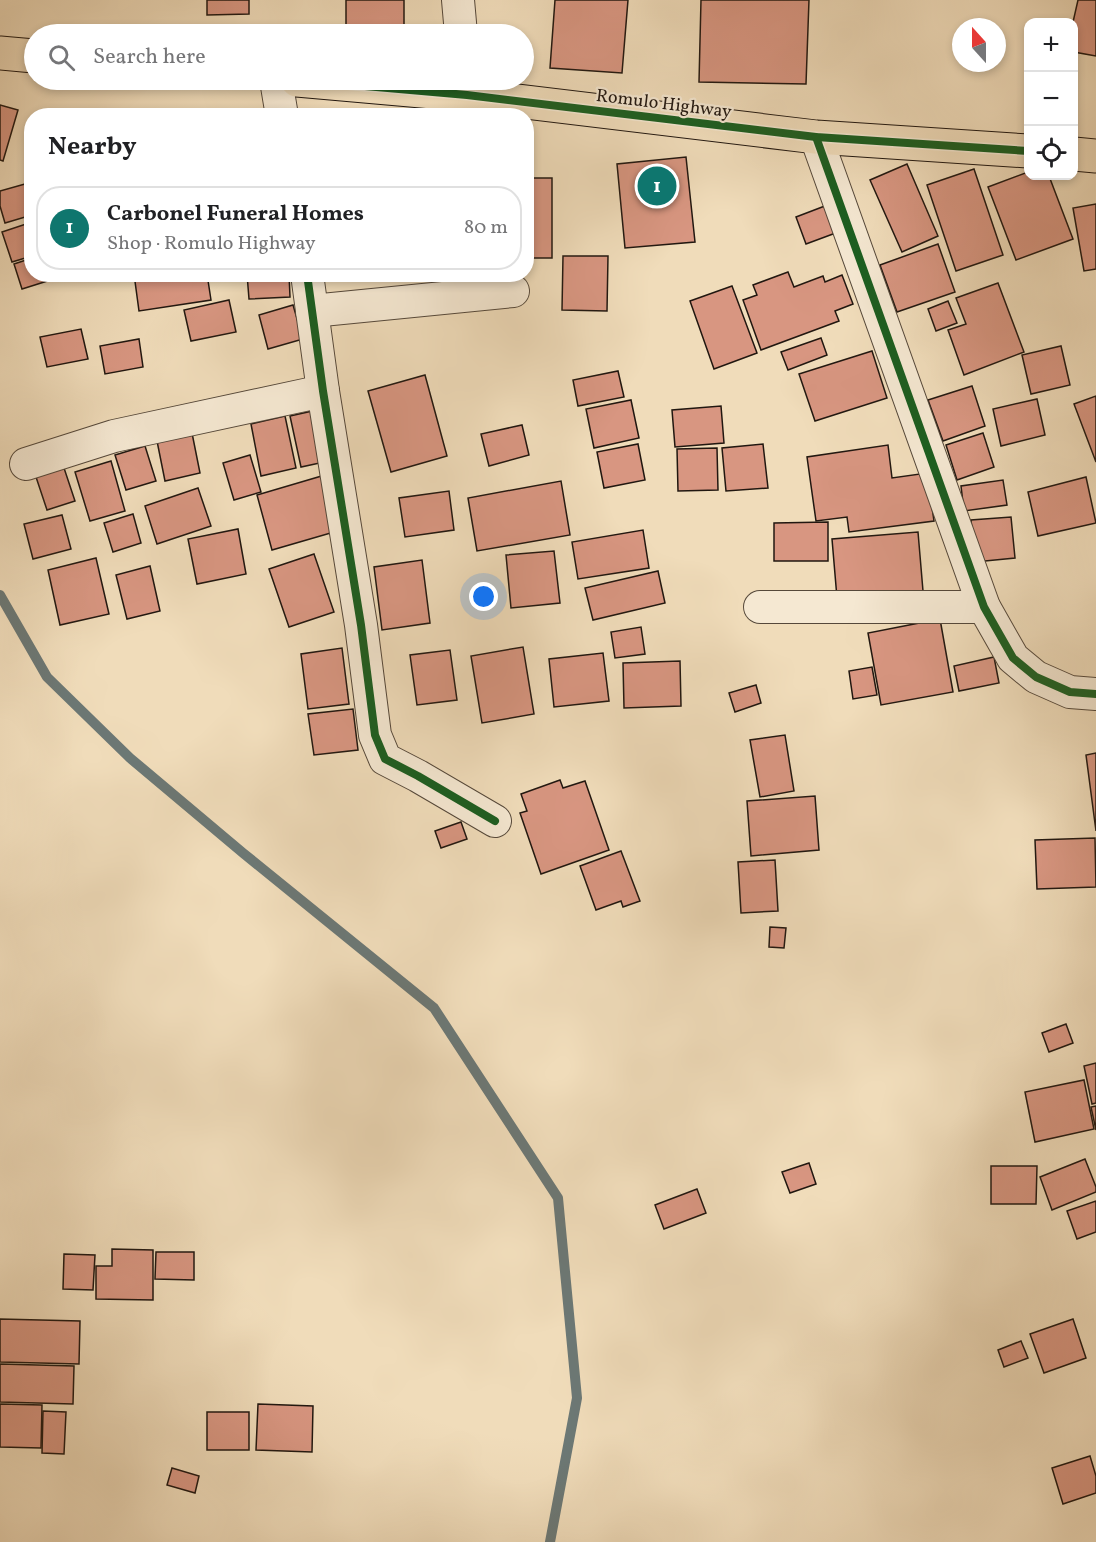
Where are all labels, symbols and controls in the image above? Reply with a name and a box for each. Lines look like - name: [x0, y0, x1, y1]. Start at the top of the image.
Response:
- north arrow: [952, 18, 1006, 72]
- map controls: [1024, 18, 1078, 180]
- button: +: [1024, 18, 1078, 72]
- search box: [24, 24, 534, 90]
- icon: search: [45, 41, 78, 74]
- text: Search here: [93, 42, 206, 73]
- button: −: [1024, 72, 1078, 126]
- street label: Romulo Highway: [595, 84, 733, 125]
- button: locate: [1024, 126, 1078, 180]
- text: Nearby: [48, 129, 137, 165]
- pin: 1: [638, 164, 676, 208]
- text: Carbonel Funeral Homes: [107, 199, 364, 230]
- text: 1: [65, 214, 74, 242]
- text: 80 m: [464, 214, 508, 242]
- text: Shop · Romulo Highway: [107, 230, 316, 258]
- your location: [469, 582, 498, 611]

